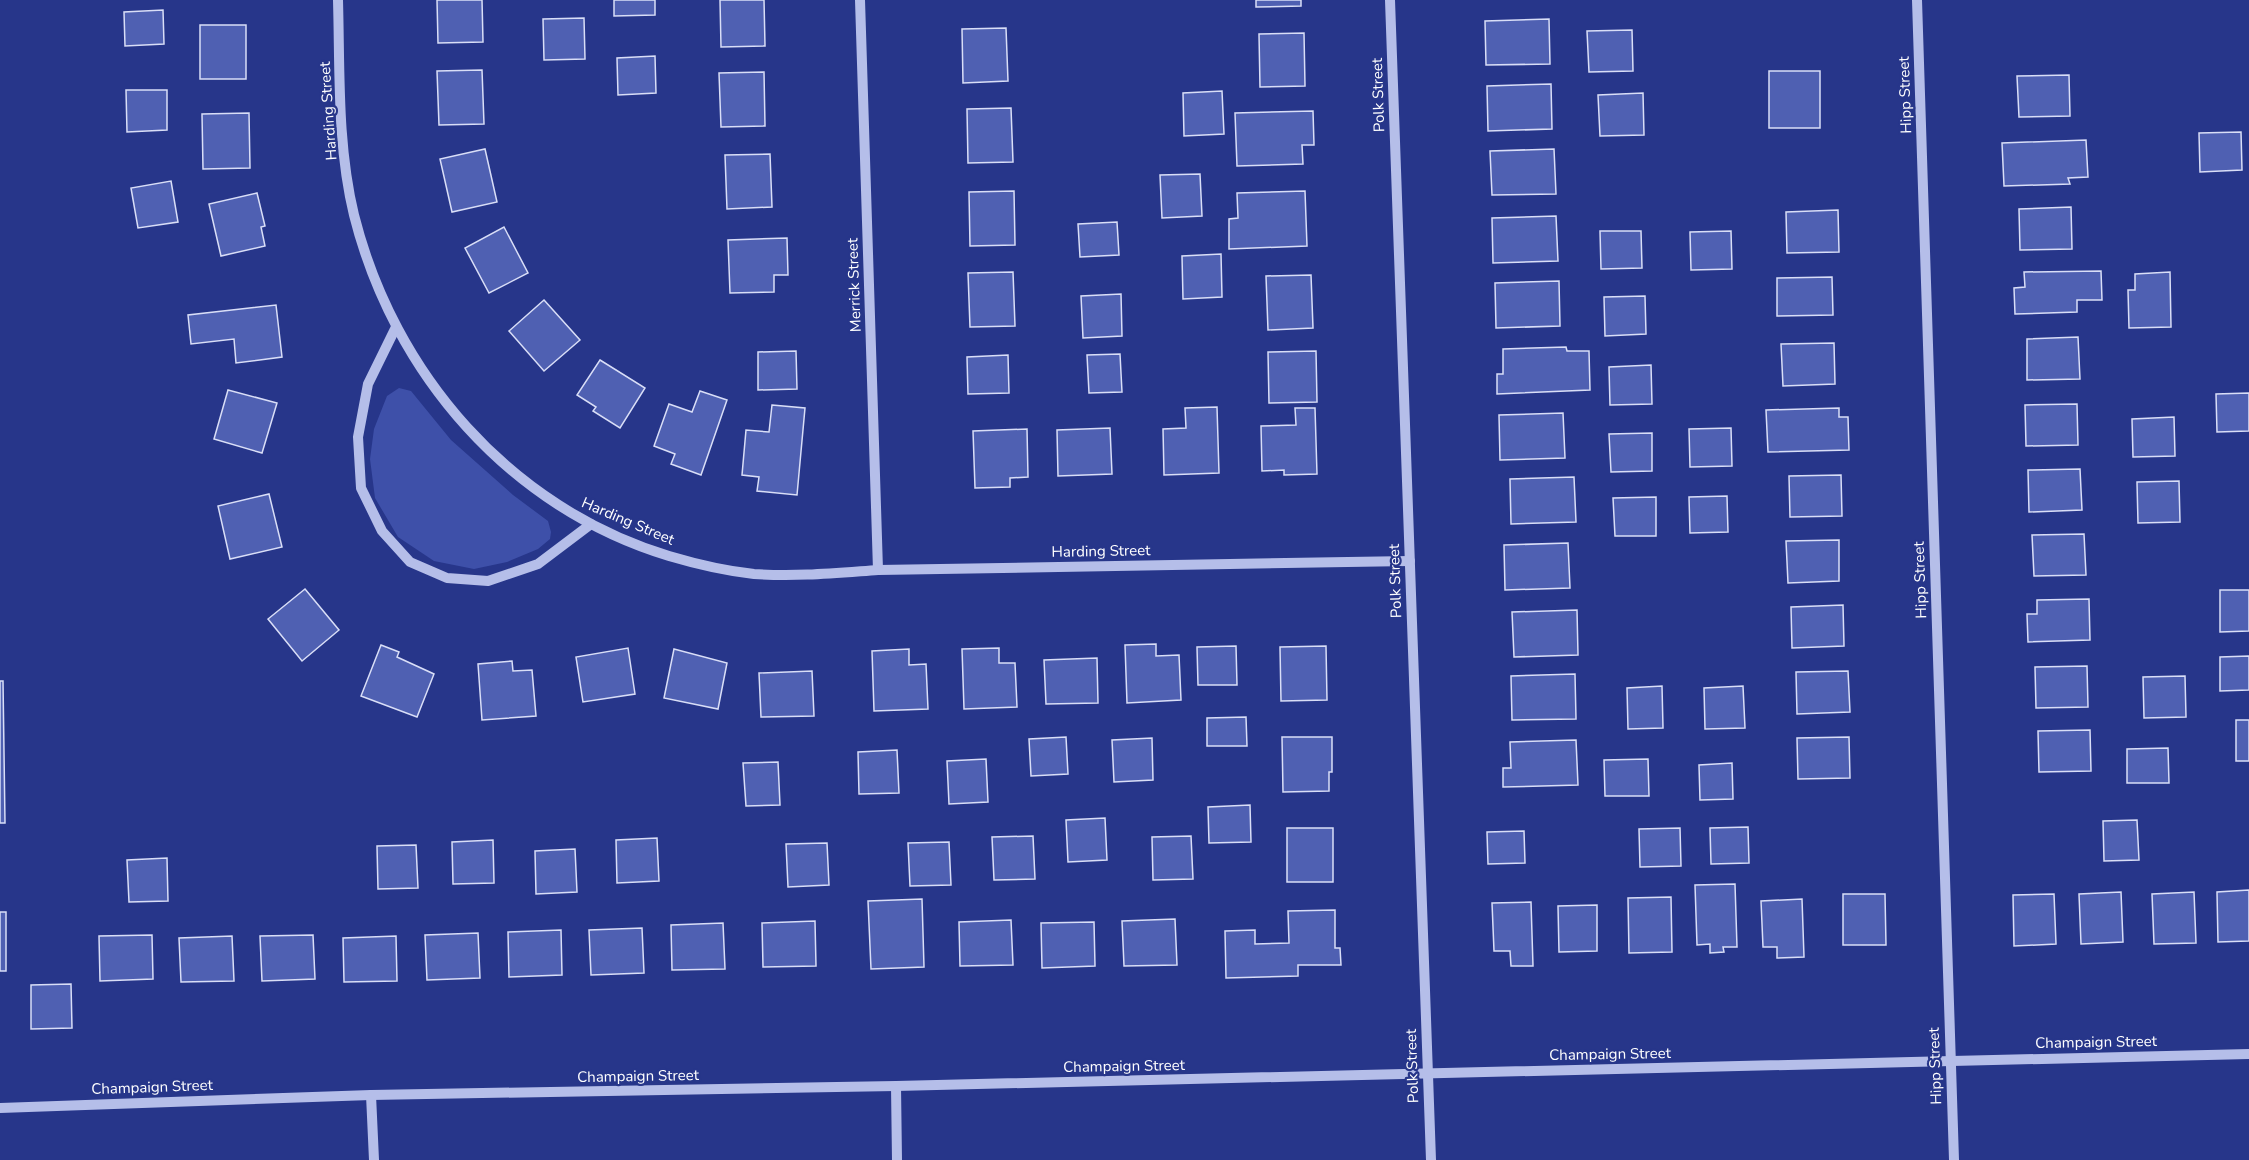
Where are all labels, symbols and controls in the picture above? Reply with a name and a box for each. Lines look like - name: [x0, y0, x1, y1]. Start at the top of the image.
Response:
- street label: Hipp Street: [1894, 55, 1916, 134]
- street label: Polk Street: [1367, 57, 1389, 132]
- street label: Harding Street: [315, 60, 341, 161]
- street label: Merrick Street: [842, 237, 866, 332]
- street label: Harding Street: [579, 492, 678, 550]
- street label: Harding Street: [1051, 540, 1151, 562]
- street label: Hipp Street: [1909, 540, 1931, 619]
- street label: Polk Street: [1384, 543, 1406, 618]
- street label: Hipp Street: [1924, 1026, 1946, 1105]
- street label: Polk Street: [1401, 1028, 1423, 1103]
- street label: Champaign Street: [2035, 1031, 2158, 1053]
- street label: Champaign Street: [1549, 1043, 1672, 1065]
- street label: Champaign Street: [1063, 1055, 1186, 1077]
- street label: Champaign Street: [577, 1065, 700, 1087]
- street label: Champaign Street: [91, 1075, 214, 1099]

